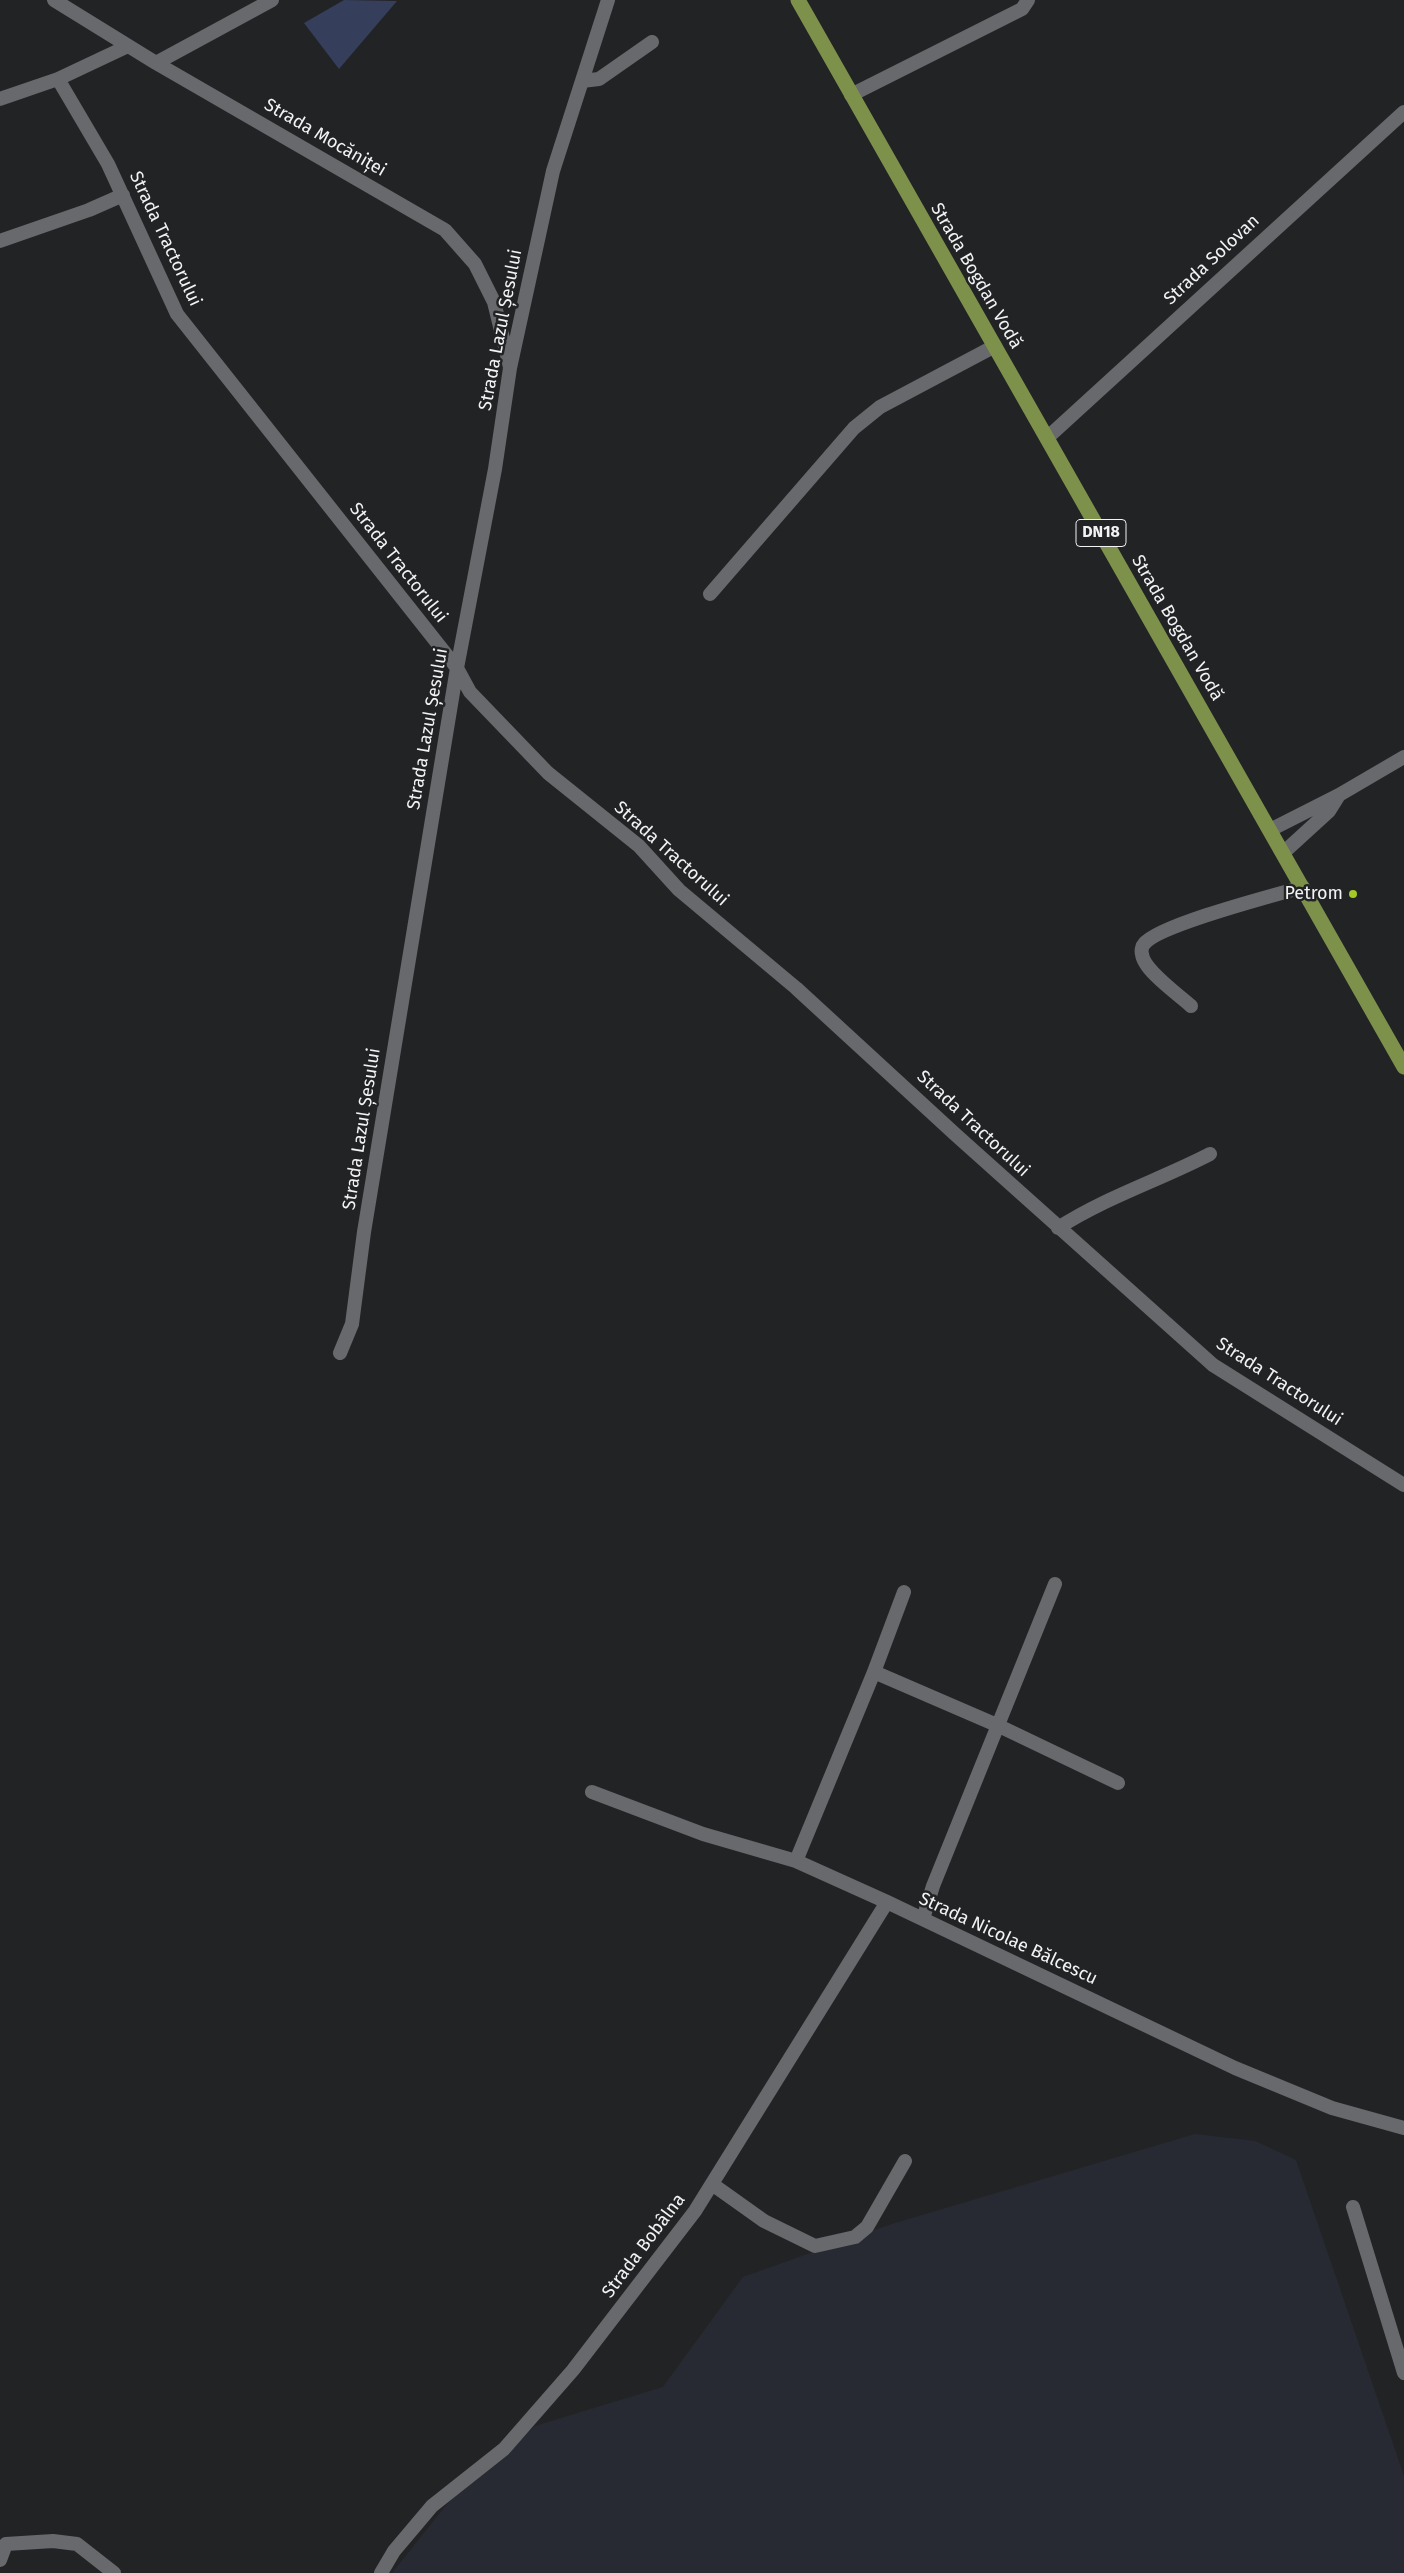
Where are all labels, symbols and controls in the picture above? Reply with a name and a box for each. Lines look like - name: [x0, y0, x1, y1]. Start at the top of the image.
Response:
- street label: Strada Mocăniței: [260, 94, 390, 182]
- street label: Strada Tractorului: [124, 168, 206, 310]
- street label: Strada Bogdan Vodă: [925, 199, 1027, 353]
- street label: Strada Solovan: [1160, 210, 1264, 310]
- street label: Strada Lazul Șesului: [475, 248, 527, 412]
- street label: Strada Tractorului: [344, 499, 452, 627]
- road number: DN18: [1076, 520, 1126, 546]
- street label: Strada Bogdan Vodă: [1126, 551, 1228, 705]
- street label: Strada Lazul Șesului: [403, 646, 453, 812]
- street label: Strada Tractorului: [609, 797, 733, 911]
- place label: Petrom: [1284, 883, 1343, 905]
- marker: Petrom: [1347, 888, 1359, 900]
- street label: Strada Lazul Șesului: [339, 1046, 385, 1212]
- street label: Strada Tractorului: [912, 1066, 1034, 1182]
- street label: Strada Tractorului: [1212, 1333, 1346, 1431]
- street label: Strada Nicolae Bălcescu: [915, 1888, 1101, 1990]
- street label: Strada Bobâlna: [598, 2190, 690, 2302]

